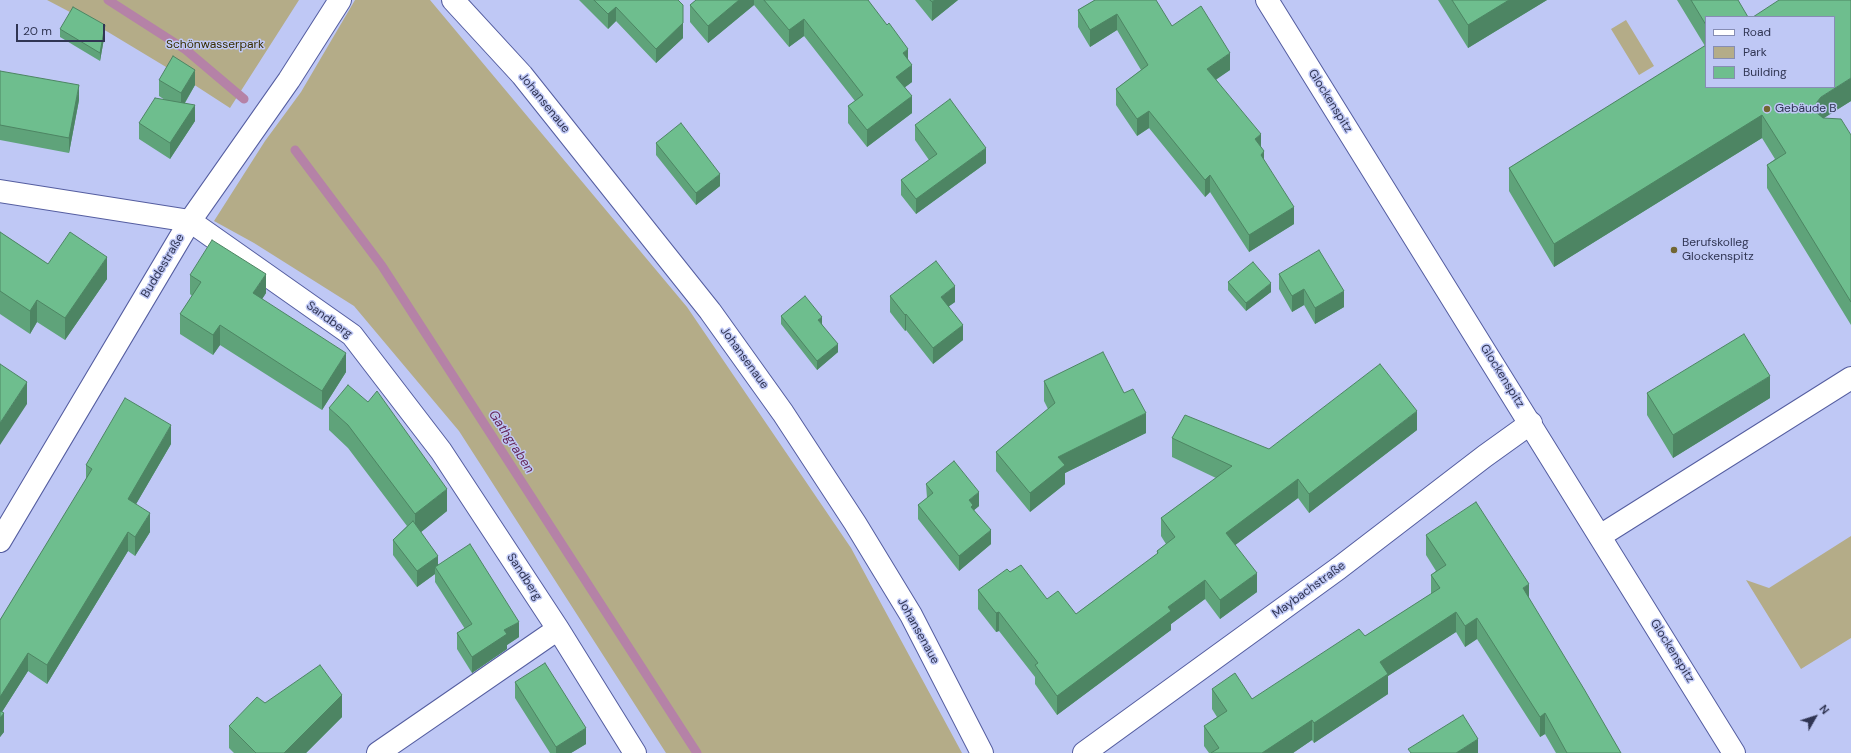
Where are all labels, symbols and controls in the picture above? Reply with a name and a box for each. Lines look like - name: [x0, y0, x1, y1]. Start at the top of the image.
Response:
- scale bar: [18, 16, 107, 42]
- legend: [1705, 16, 1835, 88]
- text: 20 m: [23, 23, 52, 39]
- text: Road: [1743, 24, 1771, 40]
- park label: Schönwasserpark: [166, 38, 264, 52]
- text: Park: [1743, 44, 1767, 60]
- text: Building: [1743, 64, 1787, 80]
- street label: Glockenspitz: [1305, 67, 1355, 135]
- street label: Johansenaue: [515, 70, 573, 136]
- place label: Gebäude B: [1775, 102, 1837, 116]
- marker: Gebäude B: [1762, 104, 1772, 114]
- street label: Buddestraße: [138, 231, 188, 301]
- place label: Berufskolleg Glockenspitz: [1682, 236, 1754, 264]
- marker: Berufskolleg Glockenspitz: [1669, 245, 1679, 255]
- street label: Sandberg: [303, 299, 355, 341]
- street label: Johansenaue: [717, 324, 771, 392]
- street label: Glockenspitz: [1477, 342, 1527, 410]
- water label: Gathgraben: [485, 408, 537, 476]
- street label: Sandberg: [503, 551, 545, 603]
- street label: Maybachstraße: [1270, 559, 1348, 621]
- street label: Johansenaue: [894, 595, 942, 667]
- street label: Glockenspitz: [1647, 617, 1697, 685]
- north arrow: [1795, 697, 1835, 737]
- text: N: [1816, 702, 1832, 717]

